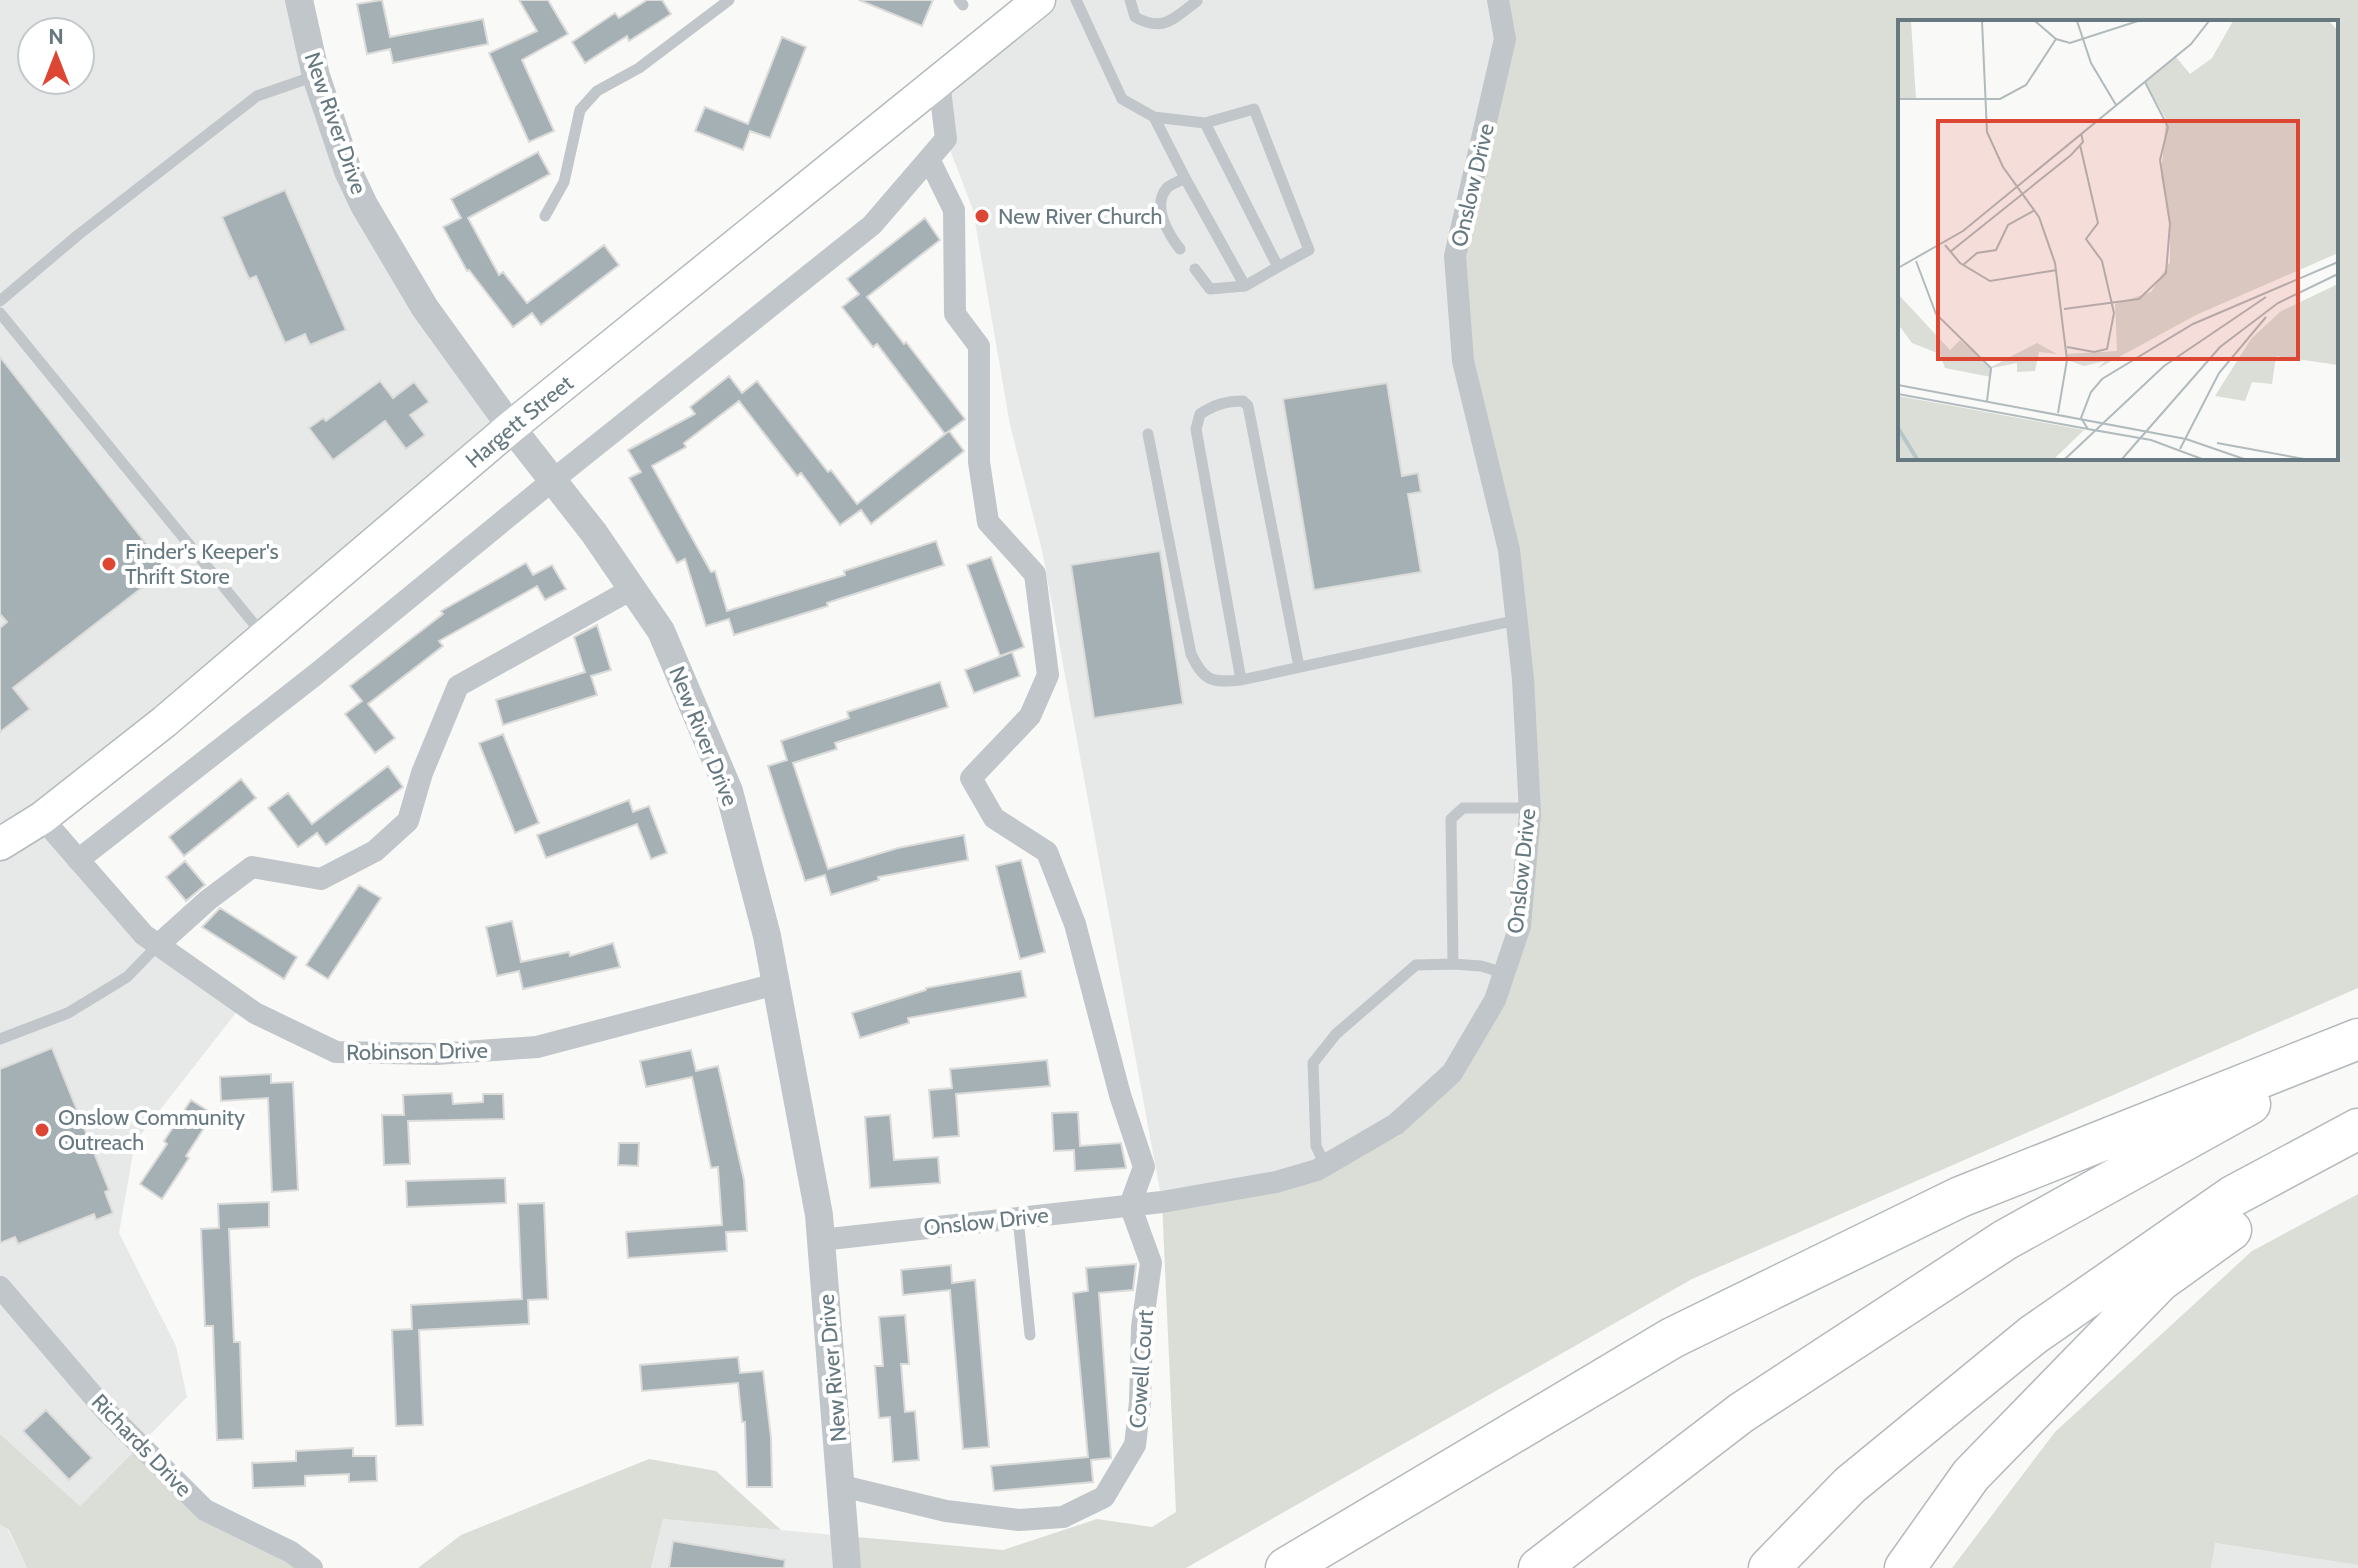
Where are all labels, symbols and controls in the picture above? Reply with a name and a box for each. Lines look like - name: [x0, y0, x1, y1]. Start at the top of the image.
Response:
- north arrow: [16, 16, 96, 96]
- inset map: [1898, 20, 2338, 460]
- text: N: [48, 23, 64, 50]
- street label: New River Drive: [299, 49, 372, 198]
- street label: Onslow Drive: [1445, 121, 1500, 249]
- place label: New River Church: [998, 203, 1163, 230]
- marker: New River Church: [973, 207, 991, 225]
- street label: Hargett Street: [460, 369, 579, 474]
- place label: Finder's Keeper's Thrift Store: [125, 538, 279, 590]
- marker: Finder's Keeper's Thrift Store: [100, 555, 118, 573]
- street label: New River Drive: [663, 662, 744, 810]
- street label: Onslow Drive: [1502, 807, 1541, 935]
- street label: Robinson Drive: [346, 1037, 488, 1066]
- place label: Onslow Community Outreach: [58, 1104, 245, 1156]
- marker: Onslow Community Outreach: [33, 1121, 51, 1139]
- street label: Onslow Drive: [922, 1202, 1050, 1241]
- street label: New River Drive: [813, 1293, 852, 1443]
- street label: Cowell Court: [1124, 1308, 1159, 1429]
- street label: Richards Drive: [86, 1388, 197, 1502]

